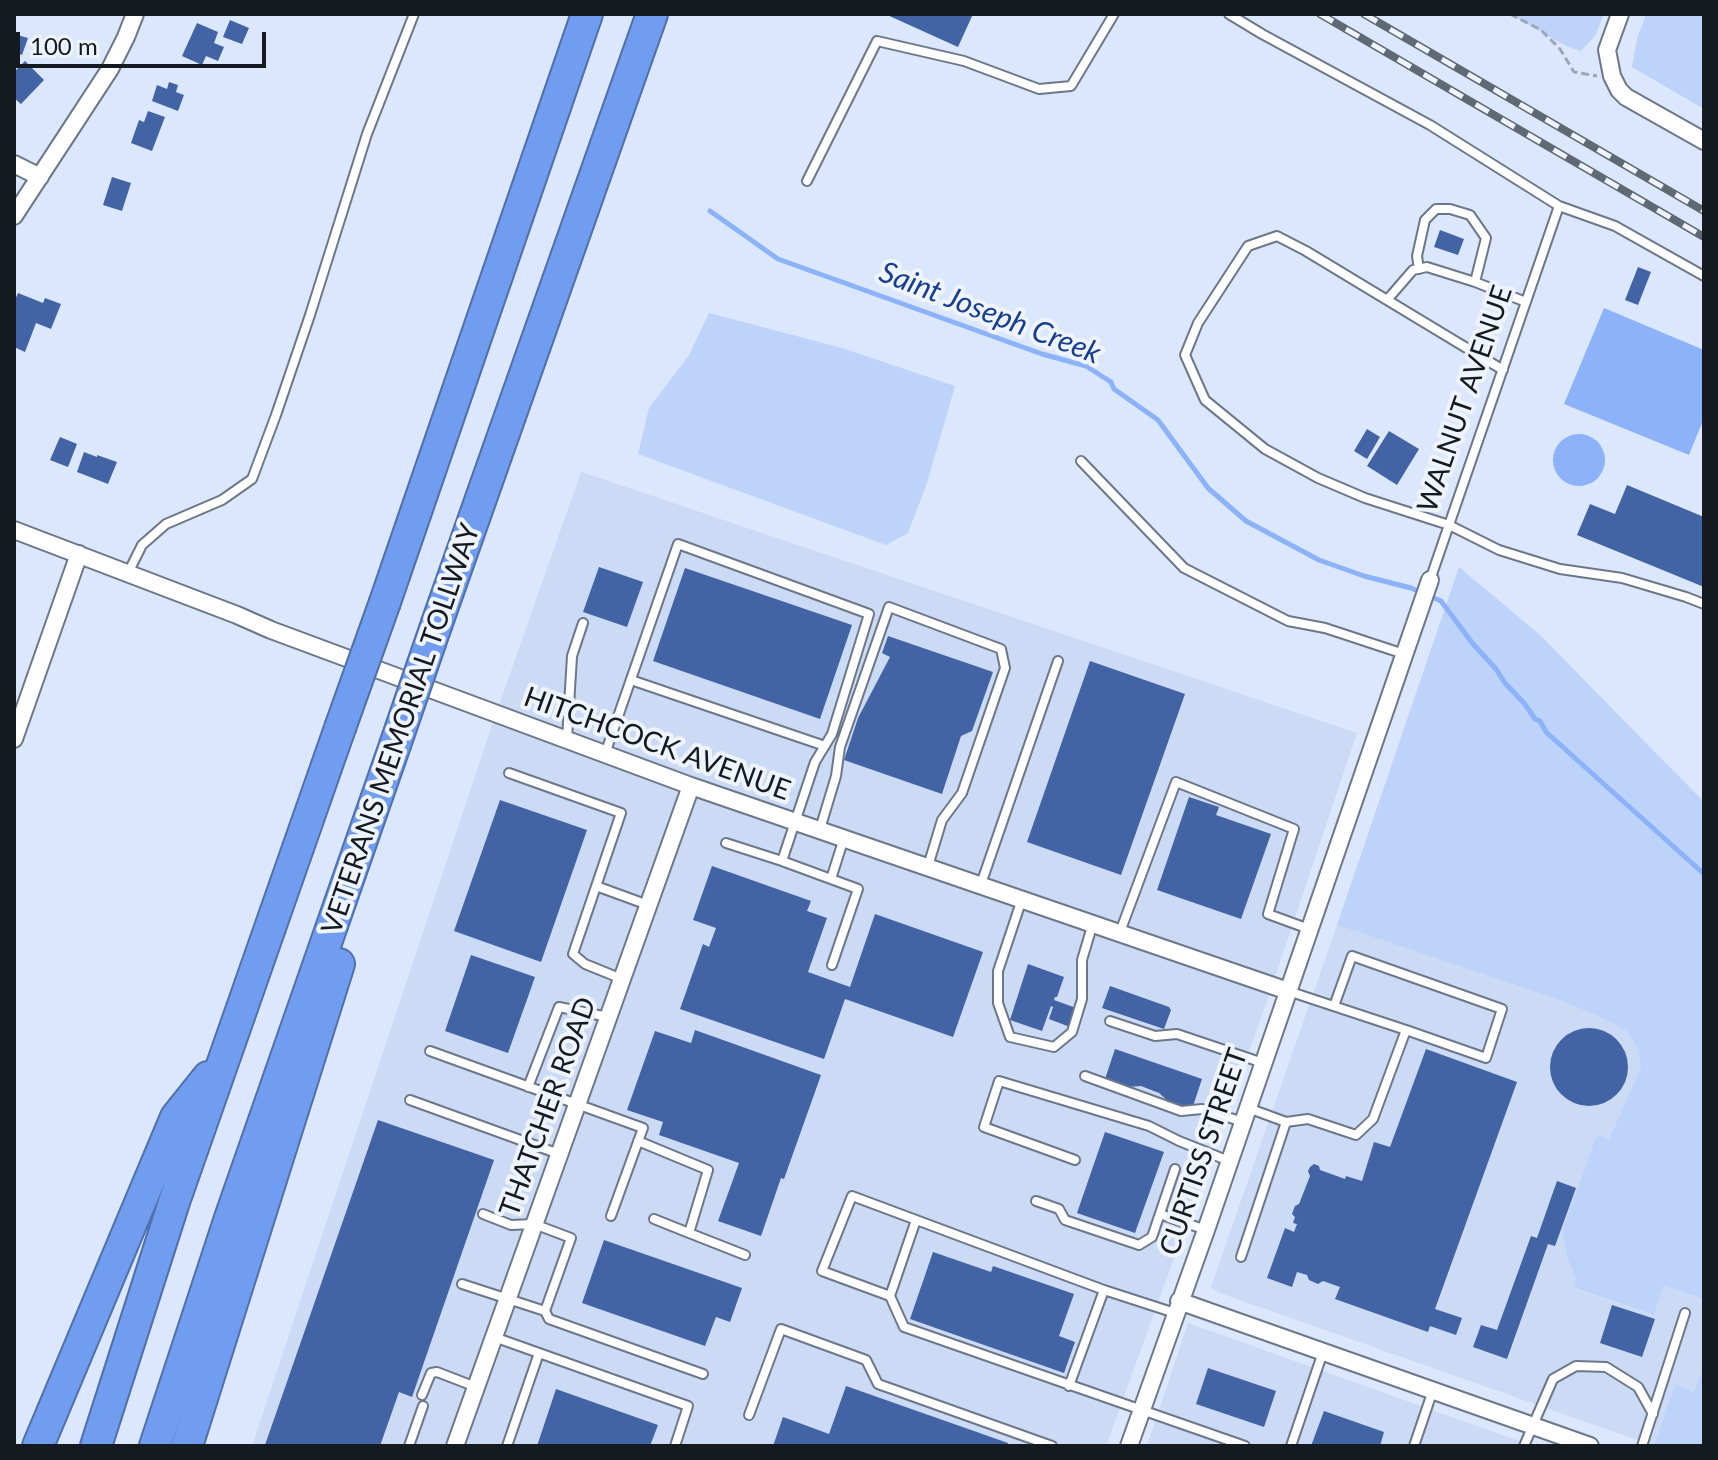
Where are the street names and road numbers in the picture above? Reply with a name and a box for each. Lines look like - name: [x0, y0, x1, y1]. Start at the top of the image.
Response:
- street label: WALNUT AVENUE: [1410, 281, 1520, 517]
- street label: VETERANS MEMORIAL TOLLWAY: [315, 519, 487, 939]
- street label: HITCHCOCK AVENUE: [519, 680, 795, 808]
- street label: THATCHER ROAD: [493, 993, 603, 1221]
- street label: CURTISS STREET: [1153, 1044, 1255, 1260]

